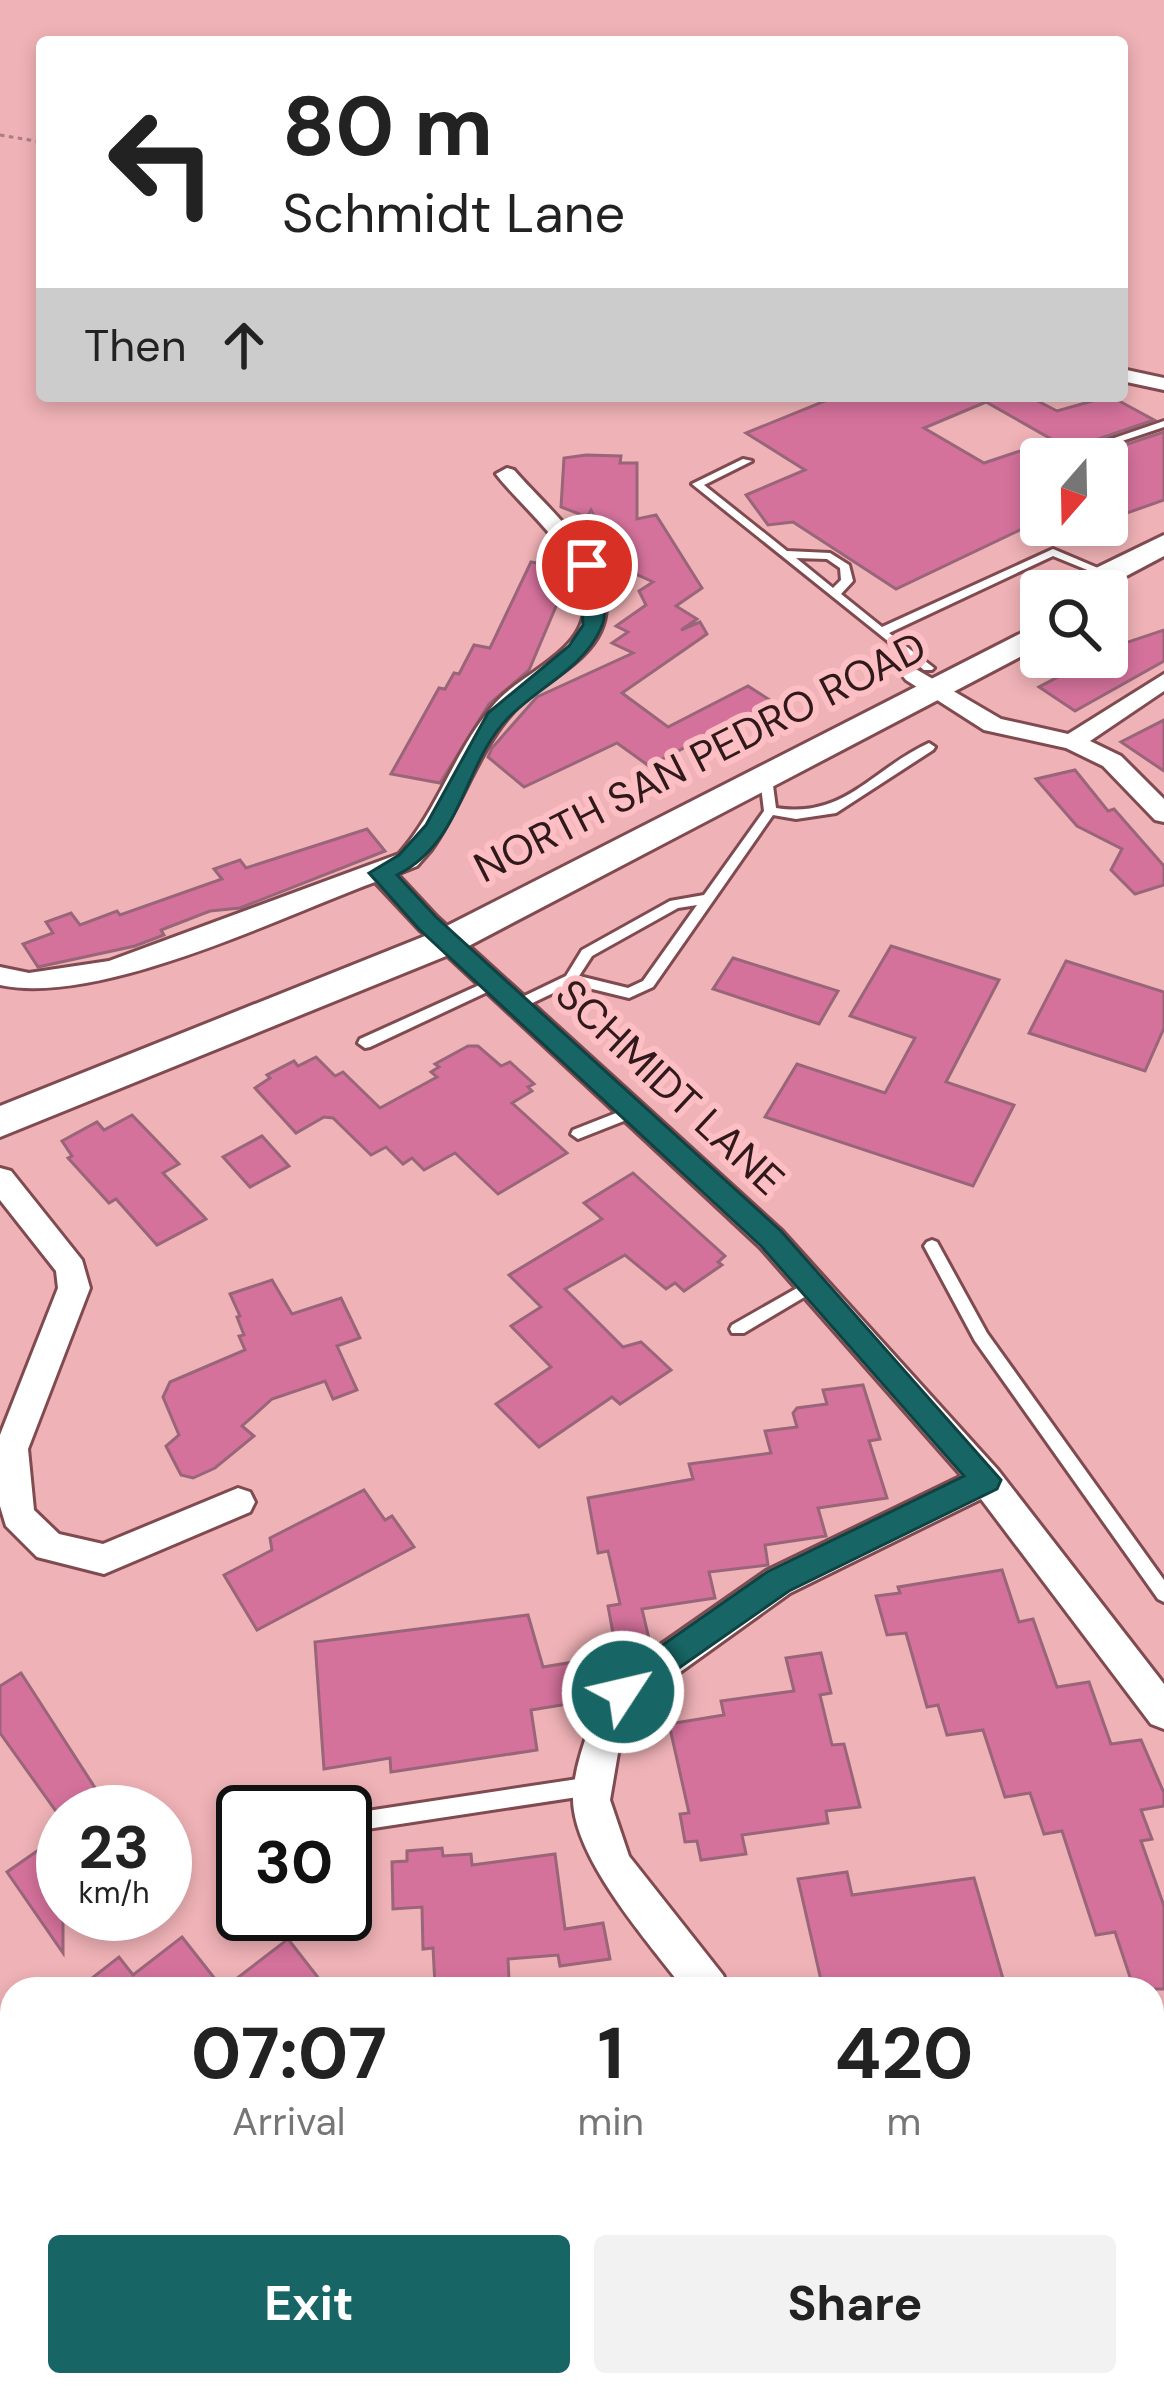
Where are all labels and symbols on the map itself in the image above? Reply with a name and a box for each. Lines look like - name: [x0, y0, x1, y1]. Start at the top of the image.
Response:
- north arrow: [1020, 438, 1128, 546]
- pin: [536, 514, 638, 616]
- street label: NORTH SAN PEDRO ROAD: [465, 619, 935, 895]
- street label: SCHMIDT LANE: [544, 967, 796, 1207]
- position arrow: [560, 1629, 686, 1755]
- speed limit sign: 30: [216, 1785, 372, 1941]

